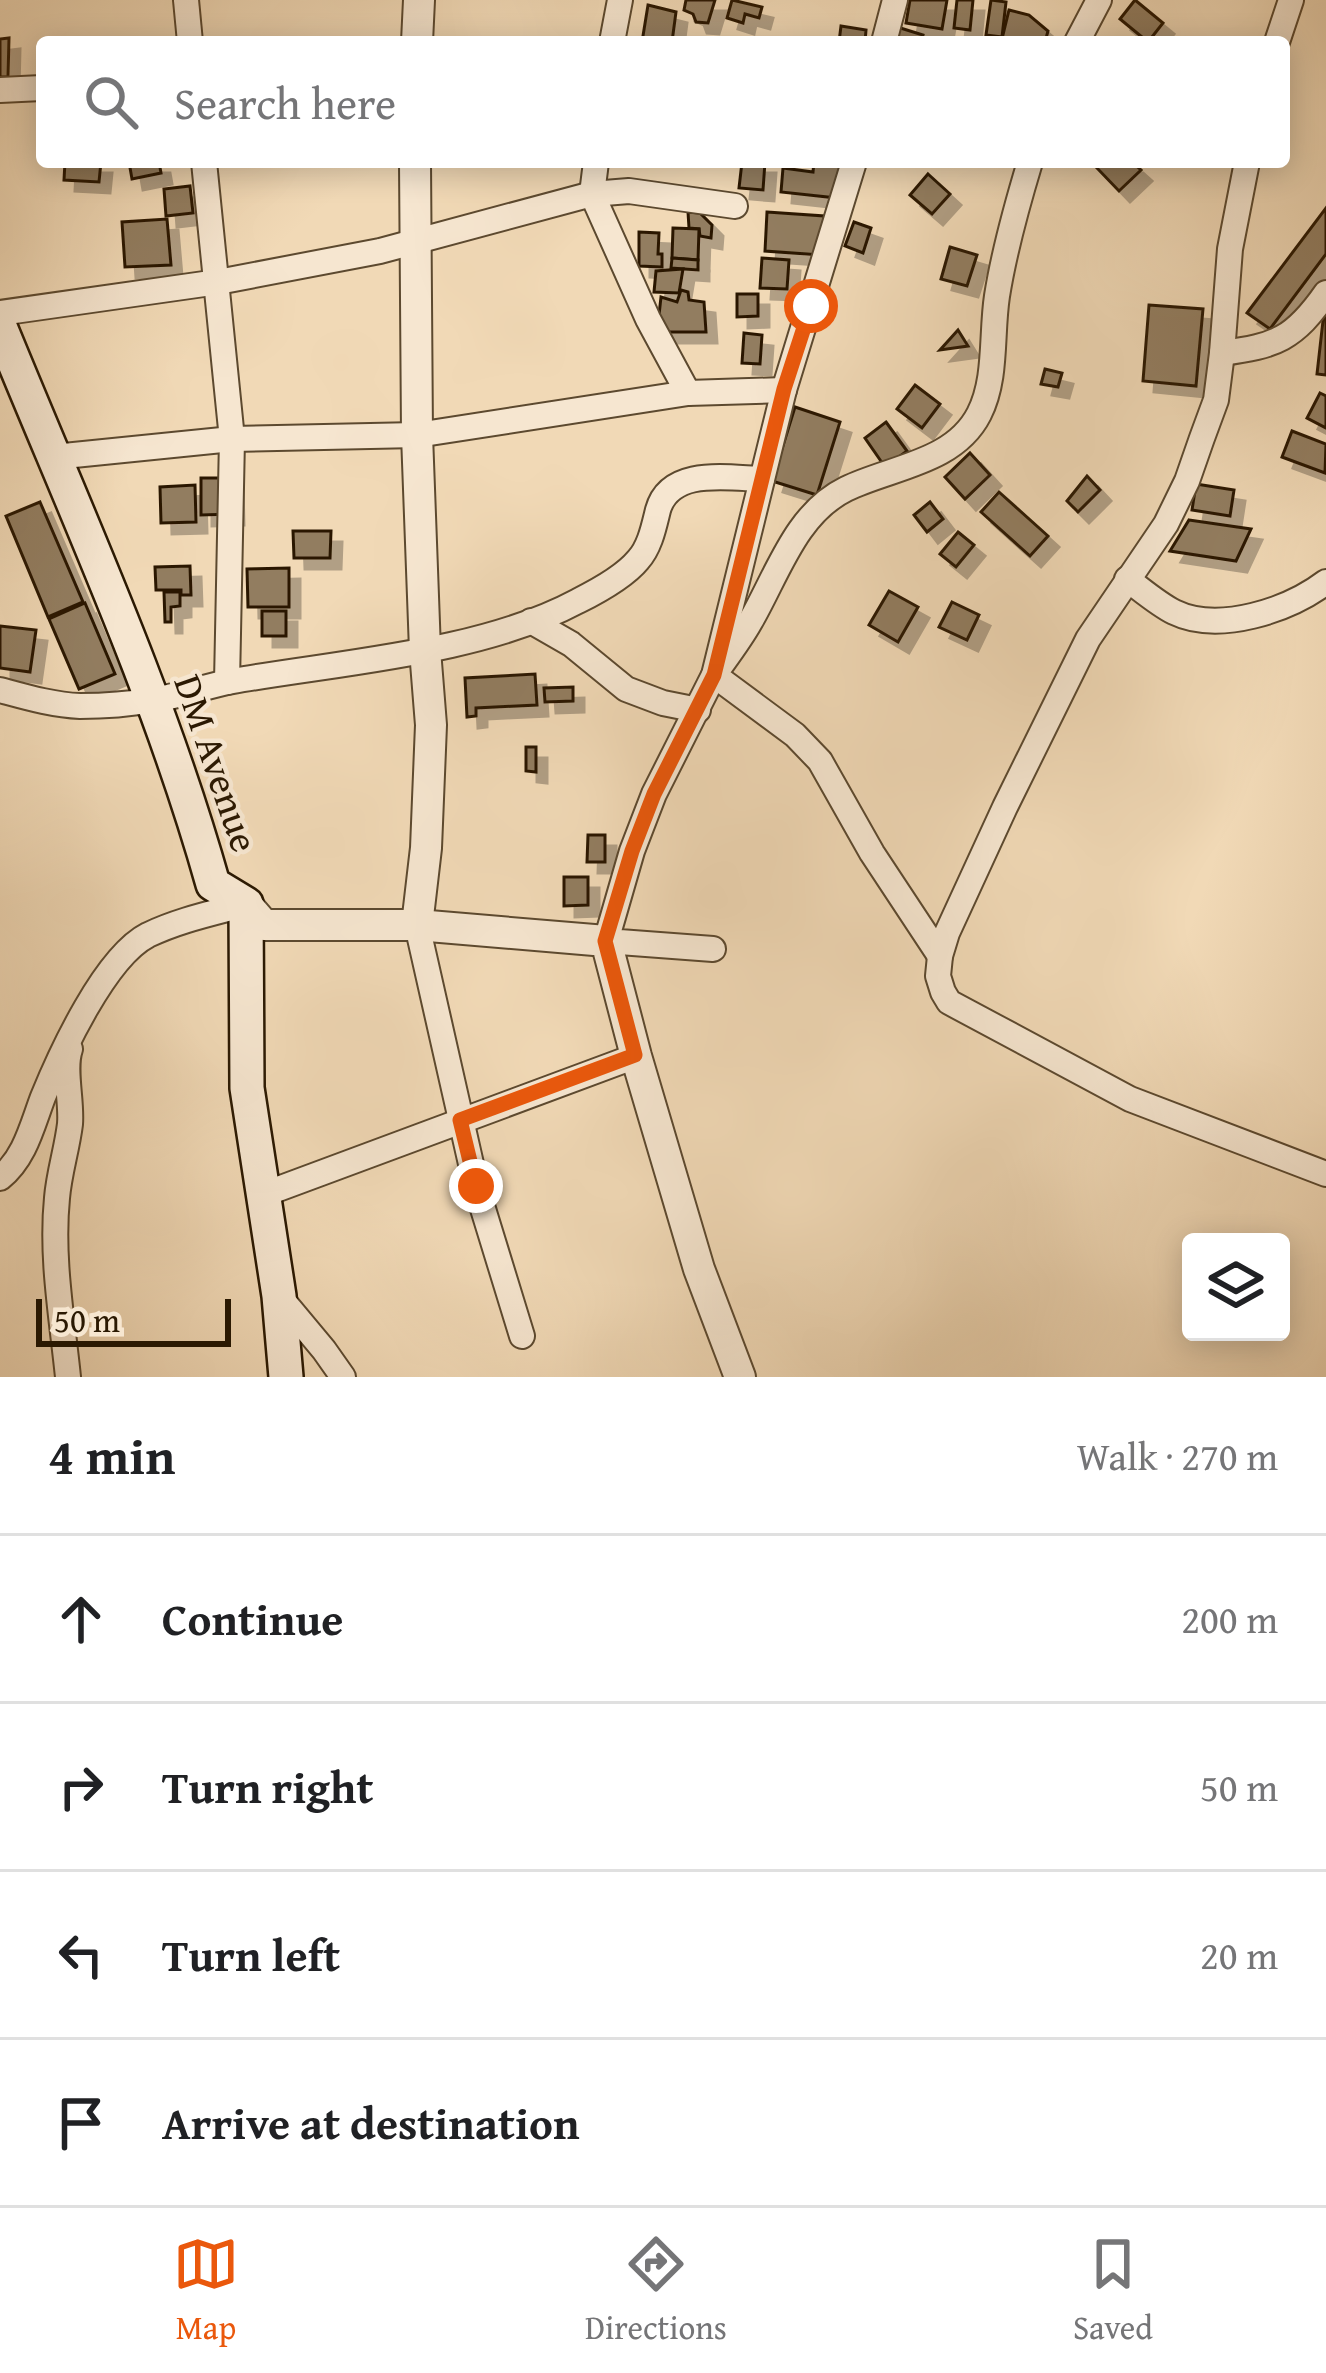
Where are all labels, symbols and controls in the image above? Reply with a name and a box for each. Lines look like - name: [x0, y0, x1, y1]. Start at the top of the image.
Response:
- search box: [36, 36, 1290, 168]
- icon: search: [78, 69, 144, 135]
- text: Search here: [174, 70, 396, 135]
- route start: [784, 279, 838, 333]
- street label: DM Avenue: [161, 667, 274, 859]
- route end: [449, 1159, 503, 1213]
- map controls: [1182, 1233, 1290, 1341]
- button: layers: [1182, 1233, 1290, 1341]
- scale bar: [36, 1293, 231, 1346]
- text: 50 m: [54, 1296, 120, 1344]
- text: 4 min: [48, 1418, 175, 1493]
- text: Walk · 270 m: [1077, 1427, 1278, 1484]
- icon: ahead: [48, 1586, 114, 1652]
- text: Continue: [162, 1586, 343, 1651]
- text: 200 m: [1181, 1590, 1278, 1647]
- icon: right: [48, 1754, 114, 1820]
- text: Turn right: [162, 1754, 374, 1819]
- text: 50 m: [1200, 1758, 1278, 1815]
- icon: left: [48, 1922, 114, 1988]
- text: Turn left: [162, 1922, 340, 1987]
- text: 20 m: [1200, 1926, 1278, 1983]
- icon: arrive: [48, 2090, 114, 2156]
- text: Arrive at destination: [162, 2090, 580, 2155]
- tab: Map: [173, 2231, 239, 2351]
- tab: Directions: [585, 2231, 727, 2351]
- tab: Saved: [1073, 2231, 1153, 2351]

